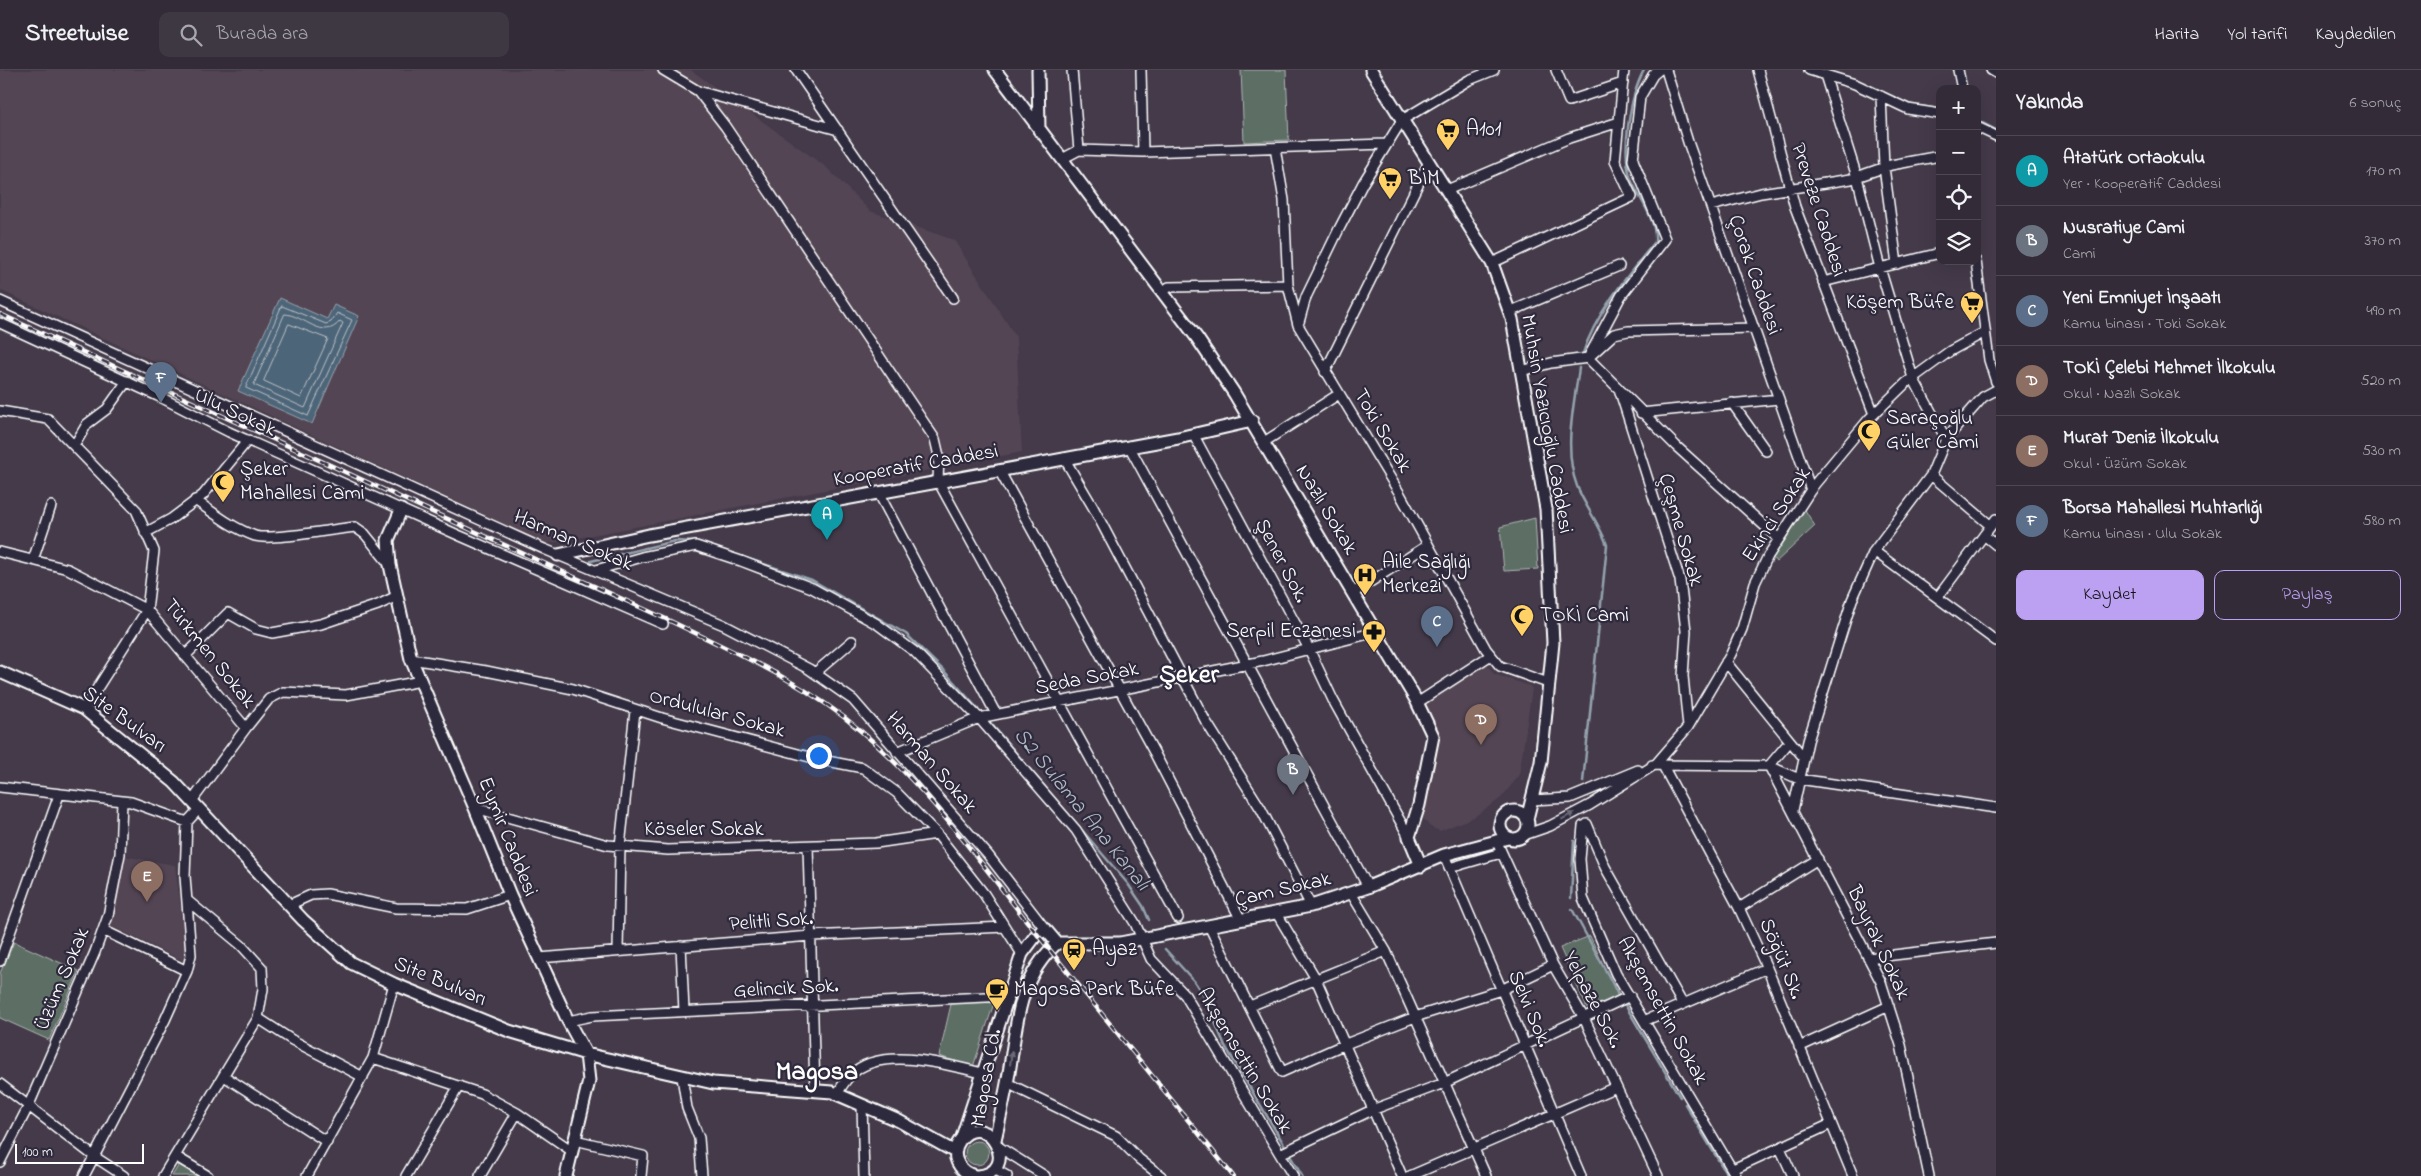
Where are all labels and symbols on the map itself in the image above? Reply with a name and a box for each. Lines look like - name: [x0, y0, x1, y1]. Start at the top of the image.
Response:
- place label: A101: [1466, 115, 1502, 145]
- supermarket icon: A101: [1435, 117, 1461, 151]
- street label: Preveze Caddesi: [1782, 139, 1854, 281]
- place label: BİM: [1407, 164, 1440, 194]
- supermarket icon: BİM: [1377, 166, 1403, 200]
- street label: Çorak Caddesi: [1719, 211, 1789, 339]
- place label: Köşem Büfe: [1846, 288, 1955, 318]
- supermarket icon: Köşem Büfe: [1959, 290, 1985, 324]
- street label: Muhsin Yazıcıoğlu Caddesi: [1510, 312, 1580, 536]
- pin: F: [145, 362, 177, 403]
- street label: Ulu Sokak: [189, 381, 282, 445]
- street label: Toki Sokak: [1345, 383, 1419, 479]
- place label: Saraçoğlu Güler Cami: [1886, 404, 1979, 458]
- mosque icon: Saraçoğlu Güler Cami: [1856, 418, 1882, 452]
- street label: Kooperatif Caddesi: [831, 437, 1001, 495]
- place label: Şeker Mahallesi Cami: [240, 455, 365, 509]
- street label: Nazlı Sokak: [1287, 459, 1365, 561]
- street label: Ekinci Sokak: [1735, 461, 1819, 568]
- mosque icon: Şeker Mahallesi Cami: [210, 469, 236, 503]
- street label: Çeşme Sokak: [1650, 470, 1711, 591]
- pin: A: [811, 499, 843, 540]
- street label: Harman Sokak: [509, 502, 638, 580]
- street label: Şener Sok.: [1246, 513, 1316, 609]
- place label: Aile Sağlığı Merkezi: [1382, 548, 1471, 602]
- hospital icon: Aile Sağlığı Merkezi: [1352, 562, 1378, 596]
- street label: Türkmen Sokak: [155, 593, 263, 716]
- place label: TOKİ Cami: [1540, 601, 1629, 631]
- mosque icon: TOKİ Cami: [1509, 603, 1535, 637]
- pin: C: [1421, 606, 1453, 647]
- place label: Serpil Eczanesi: [1226, 617, 1356, 647]
- pharmacy icon: Serpil Eczanesi: [1361, 619, 1387, 653]
- street label: Seda Sokak: [1033, 654, 1142, 704]
- district label: Şeker: [1159, 657, 1220, 695]
- street label: Site Bulvarı: [75, 679, 173, 761]
- street label: Ordulular Sokak: [646, 681, 789, 747]
- pin: D: [1465, 704, 1497, 745]
- street label: Harman Sokak: [878, 705, 984, 821]
- water label: S2 Sulama Ana Kanalı: [1005, 721, 1158, 899]
- your location: [806, 743, 832, 769]
- pin: B: [1277, 754, 1309, 795]
- street label: Eymir Caddesi: [468, 773, 545, 902]
- one-way arrow: [1561, 812, 1576, 820]
- street label: Köseler Sokak: [644, 815, 765, 845]
- pin: E: [131, 861, 163, 902]
- street label: Çam Sokak: [1232, 864, 1335, 916]
- street label: Bayrak Sokak: [1836, 880, 1918, 1007]
- street label: Pelitli Sok.: [728, 904, 814, 940]
- street label: Söğüt Sk.: [1749, 914, 1811, 1005]
- street label: Üzüm Sokak: [28, 922, 98, 1035]
- street label: Akşemsettin Sokak: [1609, 931, 1716, 1091]
- place label: Ayaz: [1092, 935, 1137, 967]
- station icon: Ayaz: [1061, 937, 1087, 971]
- street label: Yelpaze Sok.: [1554, 946, 1630, 1054]
- street label: Site Bulvarı: [389, 949, 491, 1015]
- street label: Selvi Sok.: [1499, 966, 1559, 1052]
- street label: Gelincik Sok.: [733, 971, 839, 1007]
- place label: Magosa Park Büfe: [1014, 975, 1175, 1007]
- cafe icon: Magosa Park Büfe: [984, 977, 1010, 1011]
- street label: Akşemsettin Sokak: [1188, 982, 1300, 1140]
- street label: Magosa Cd.: [964, 1026, 1012, 1130]
- one-way arrow: [1007, 1050, 1015, 1066]
- district label: Magosa: [776, 1054, 858, 1093]
- scale bar: [15, 1141, 144, 1164]

